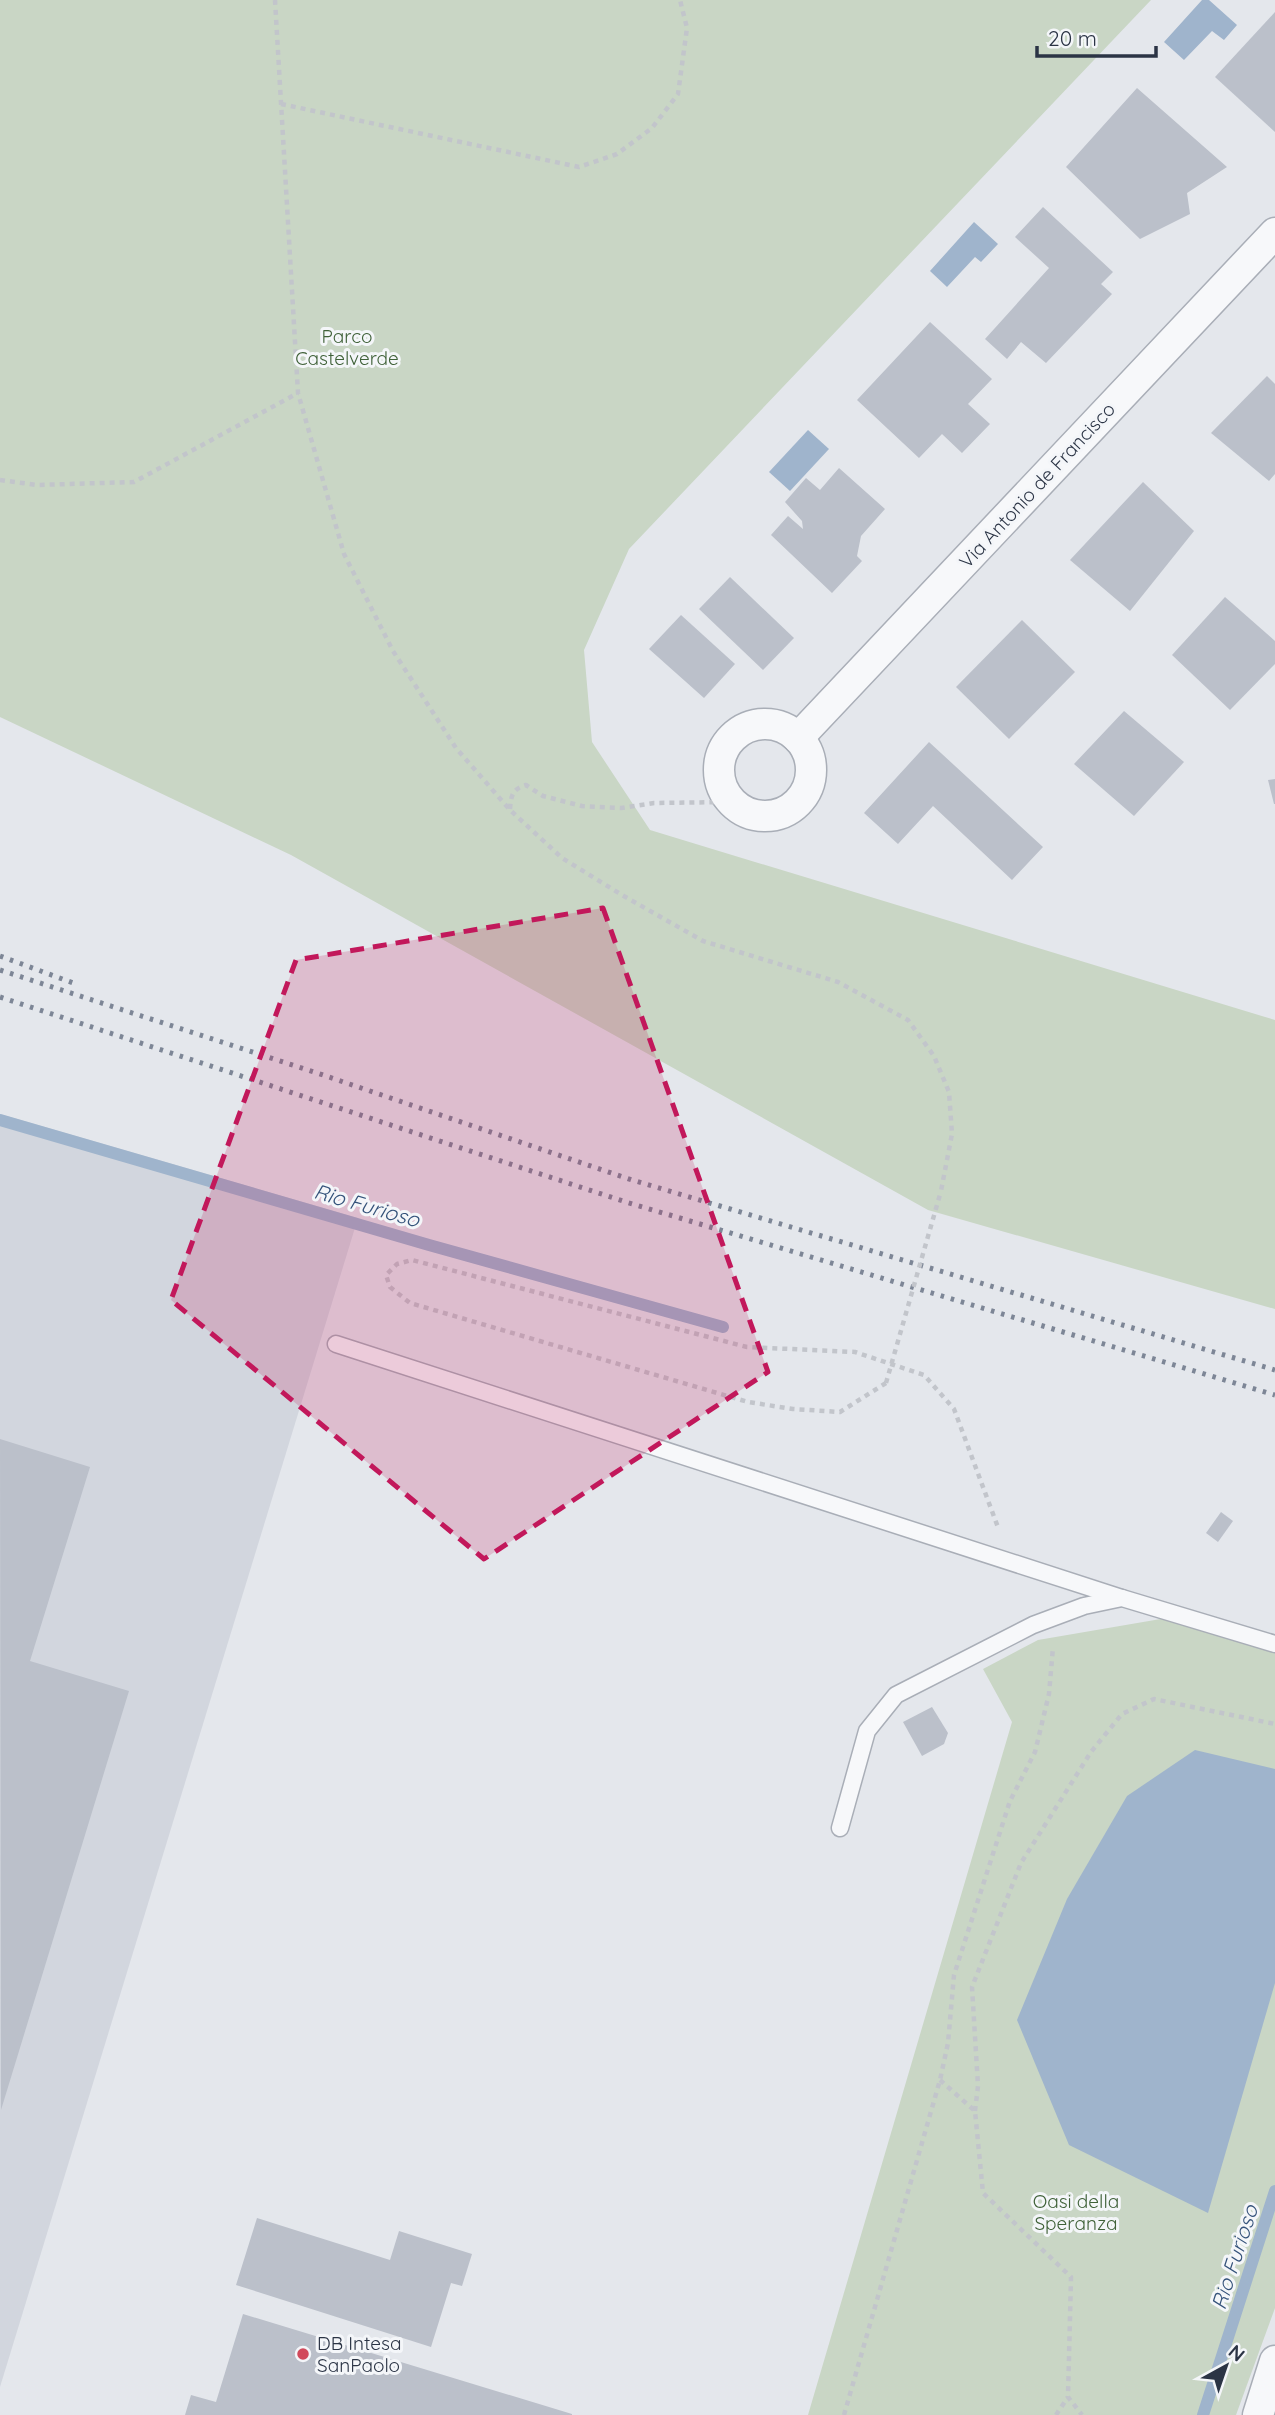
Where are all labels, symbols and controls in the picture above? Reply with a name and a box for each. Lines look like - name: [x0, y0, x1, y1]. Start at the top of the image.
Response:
- scale bar: [1037, 14, 1156, 58]
- text: 20 m: [1048, 25, 1097, 51]
- park label: Parco Castelverde: [295, 324, 399, 370]
- street label: Via Antonio de Francisco: [954, 397, 1120, 573]
- water label: Rio Furioso: [311, 1178, 424, 1233]
- park label: Oasi della Speranza: [1033, 2189, 1119, 2235]
- water label: Rio Furioso: [1205, 2200, 1264, 2313]
- place label: DB Intesa SanPaolo: [317, 2331, 402, 2377]
- north arrow: [1191, 2331, 1261, 2401]
- text: N: [1224, 2339, 1250, 2367]
- marker: DB Intesa SanPaolo: [295, 2346, 311, 2362]

